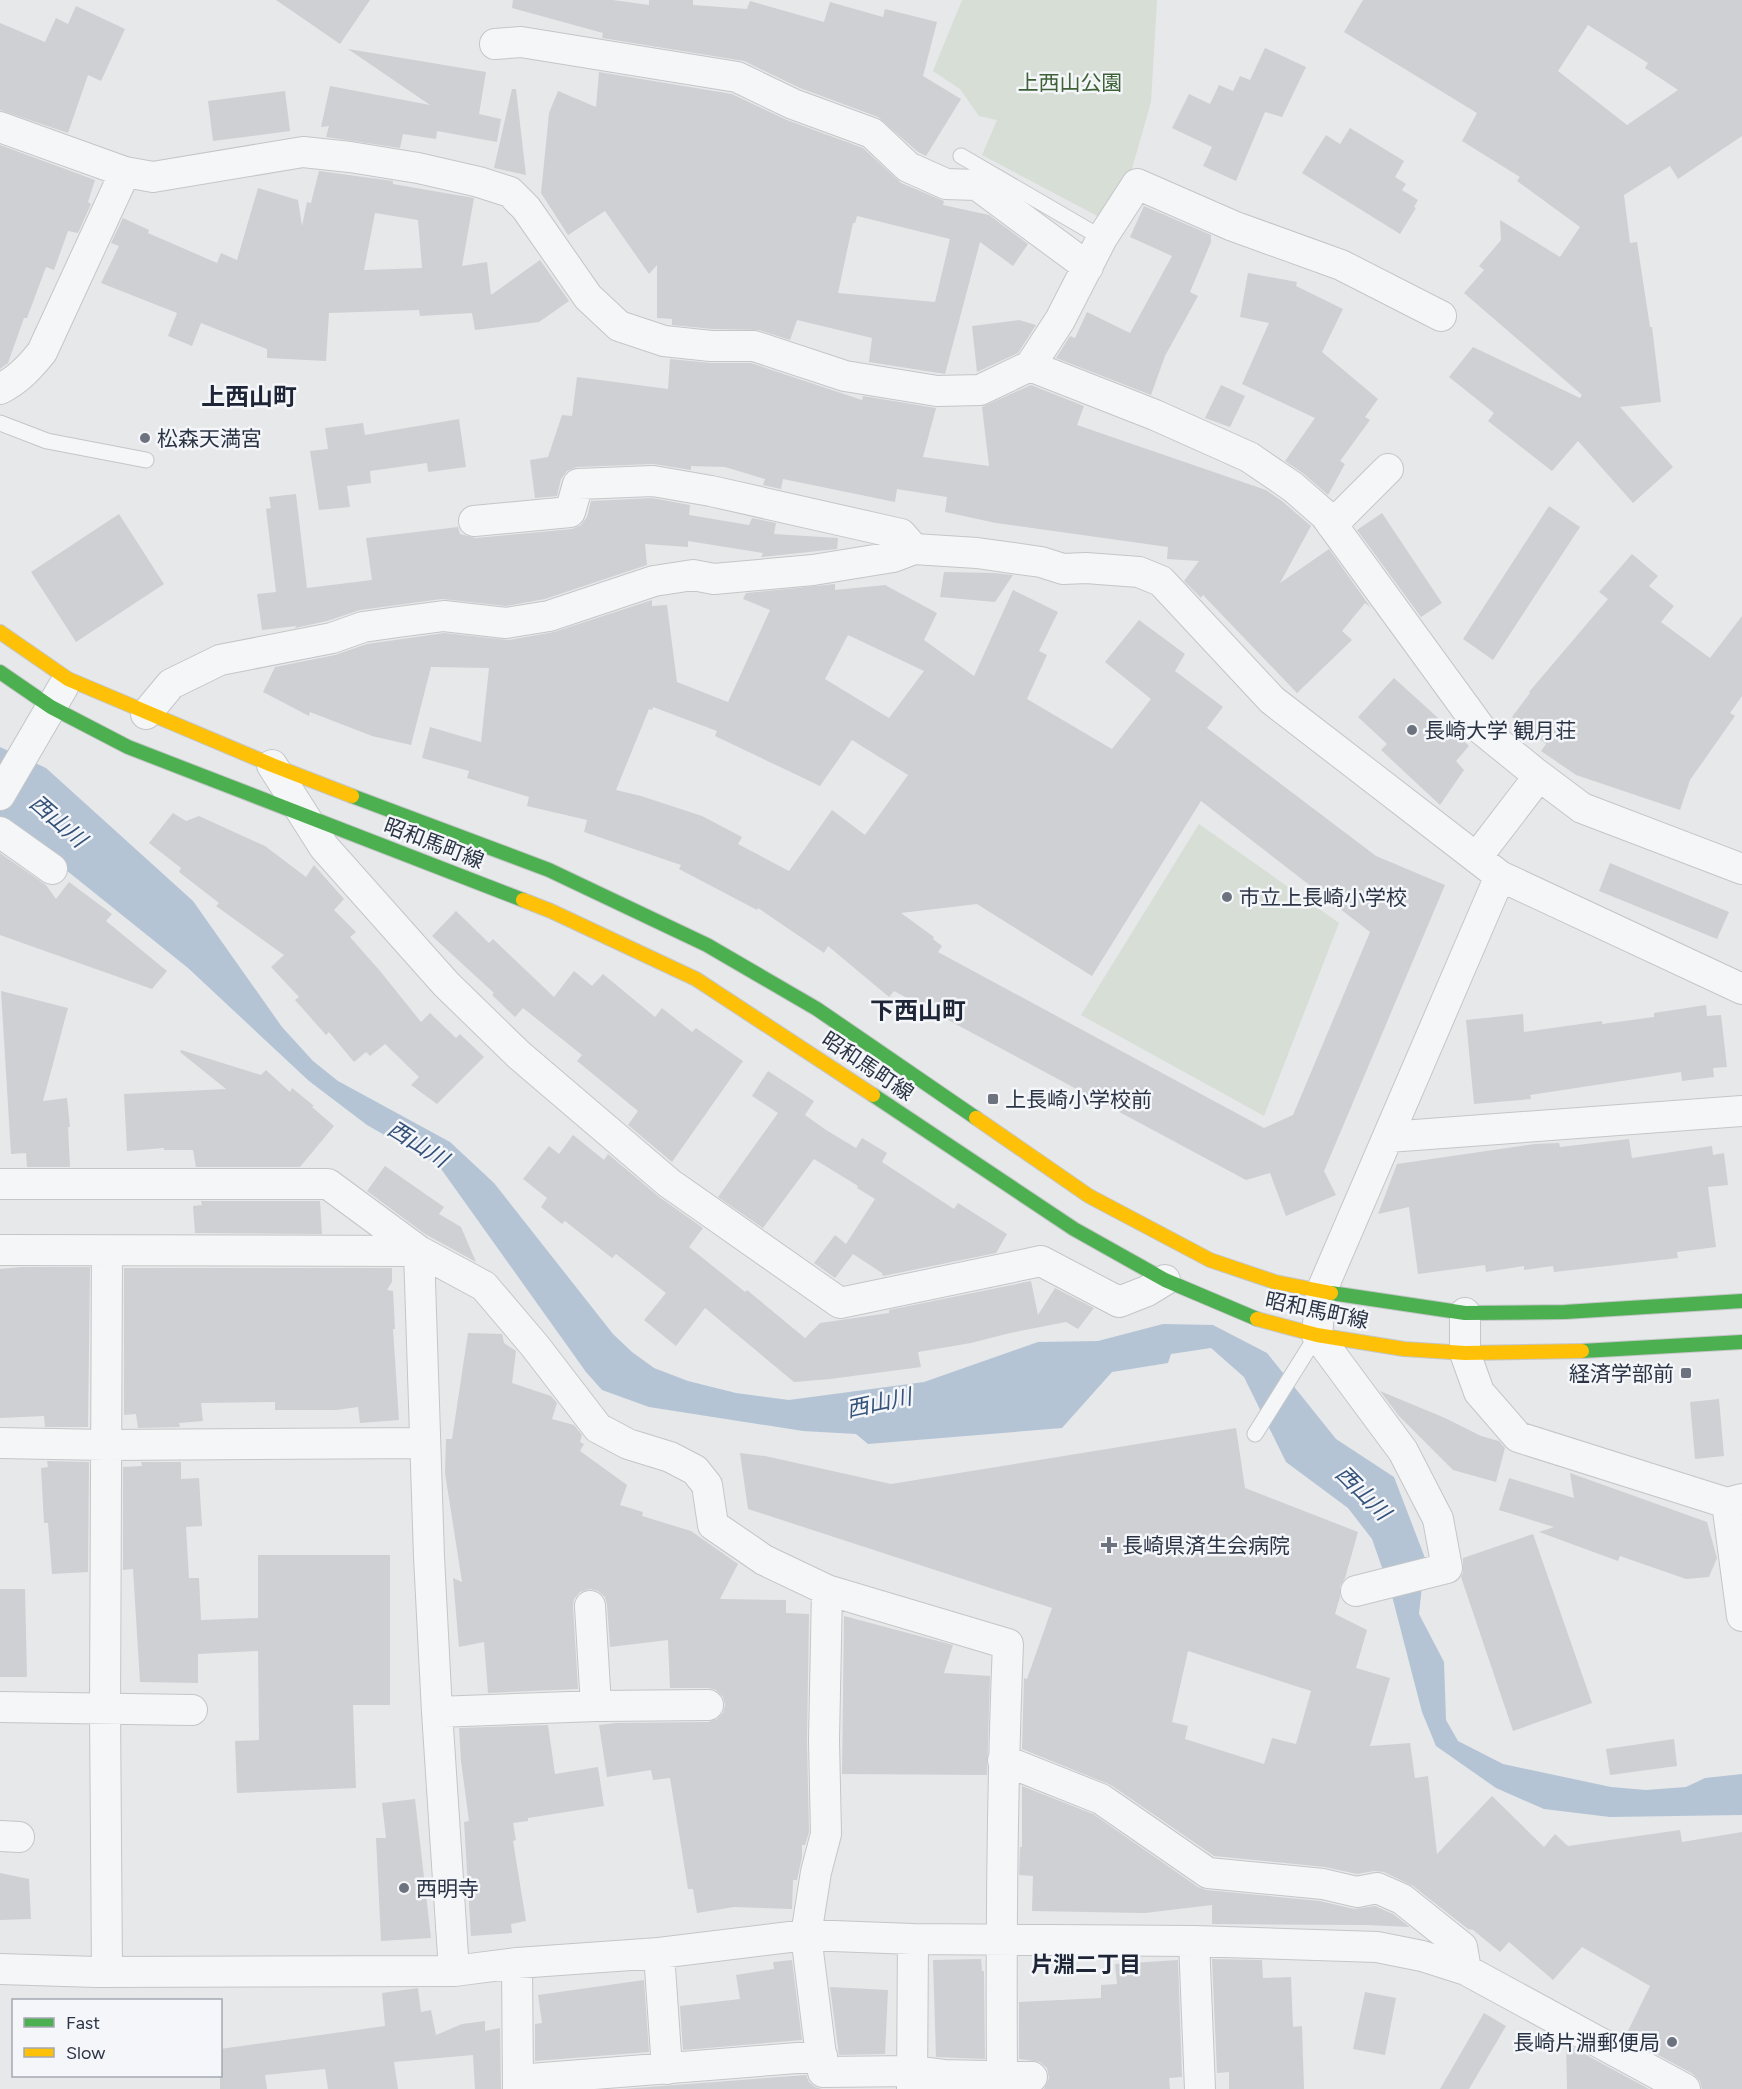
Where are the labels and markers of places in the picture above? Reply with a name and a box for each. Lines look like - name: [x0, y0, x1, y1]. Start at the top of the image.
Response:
- place label: 松森天満宮: [157, 426, 262, 451]
- marker: 松森天満宮: [138, 431, 152, 445]
- place label: 長崎大学 観月荘: [1424, 718, 1576, 743]
- marker: 長崎大学 観月荘: [1405, 723, 1419, 737]
- place label: 市立上長崎小学校: [1239, 885, 1407, 910]
- marker: 市立上長崎小学校: [1220, 890, 1234, 904]
- place label: 上長崎小学校前: [1005, 1087, 1152, 1112]
- marker: 上長崎小学校前: [986, 1092, 1000, 1106]
- place label: 経済学部前: [1569, 1361, 1674, 1386]
- marker: 経済学部前: [1679, 1366, 1693, 1380]
- place label: 長崎県済生会病院: [1122, 1533, 1290, 1558]
- marker: 長崎県済生会病院: [1100, 1536, 1118, 1554]
- place label: 西明寺: [416, 1876, 479, 1901]
- marker: 西明寺: [397, 1881, 411, 1895]
- place label: 長崎片淵郵便局: [1513, 2030, 1660, 2055]
- marker: 長崎片淵郵便局: [1665, 2035, 1679, 2049]

